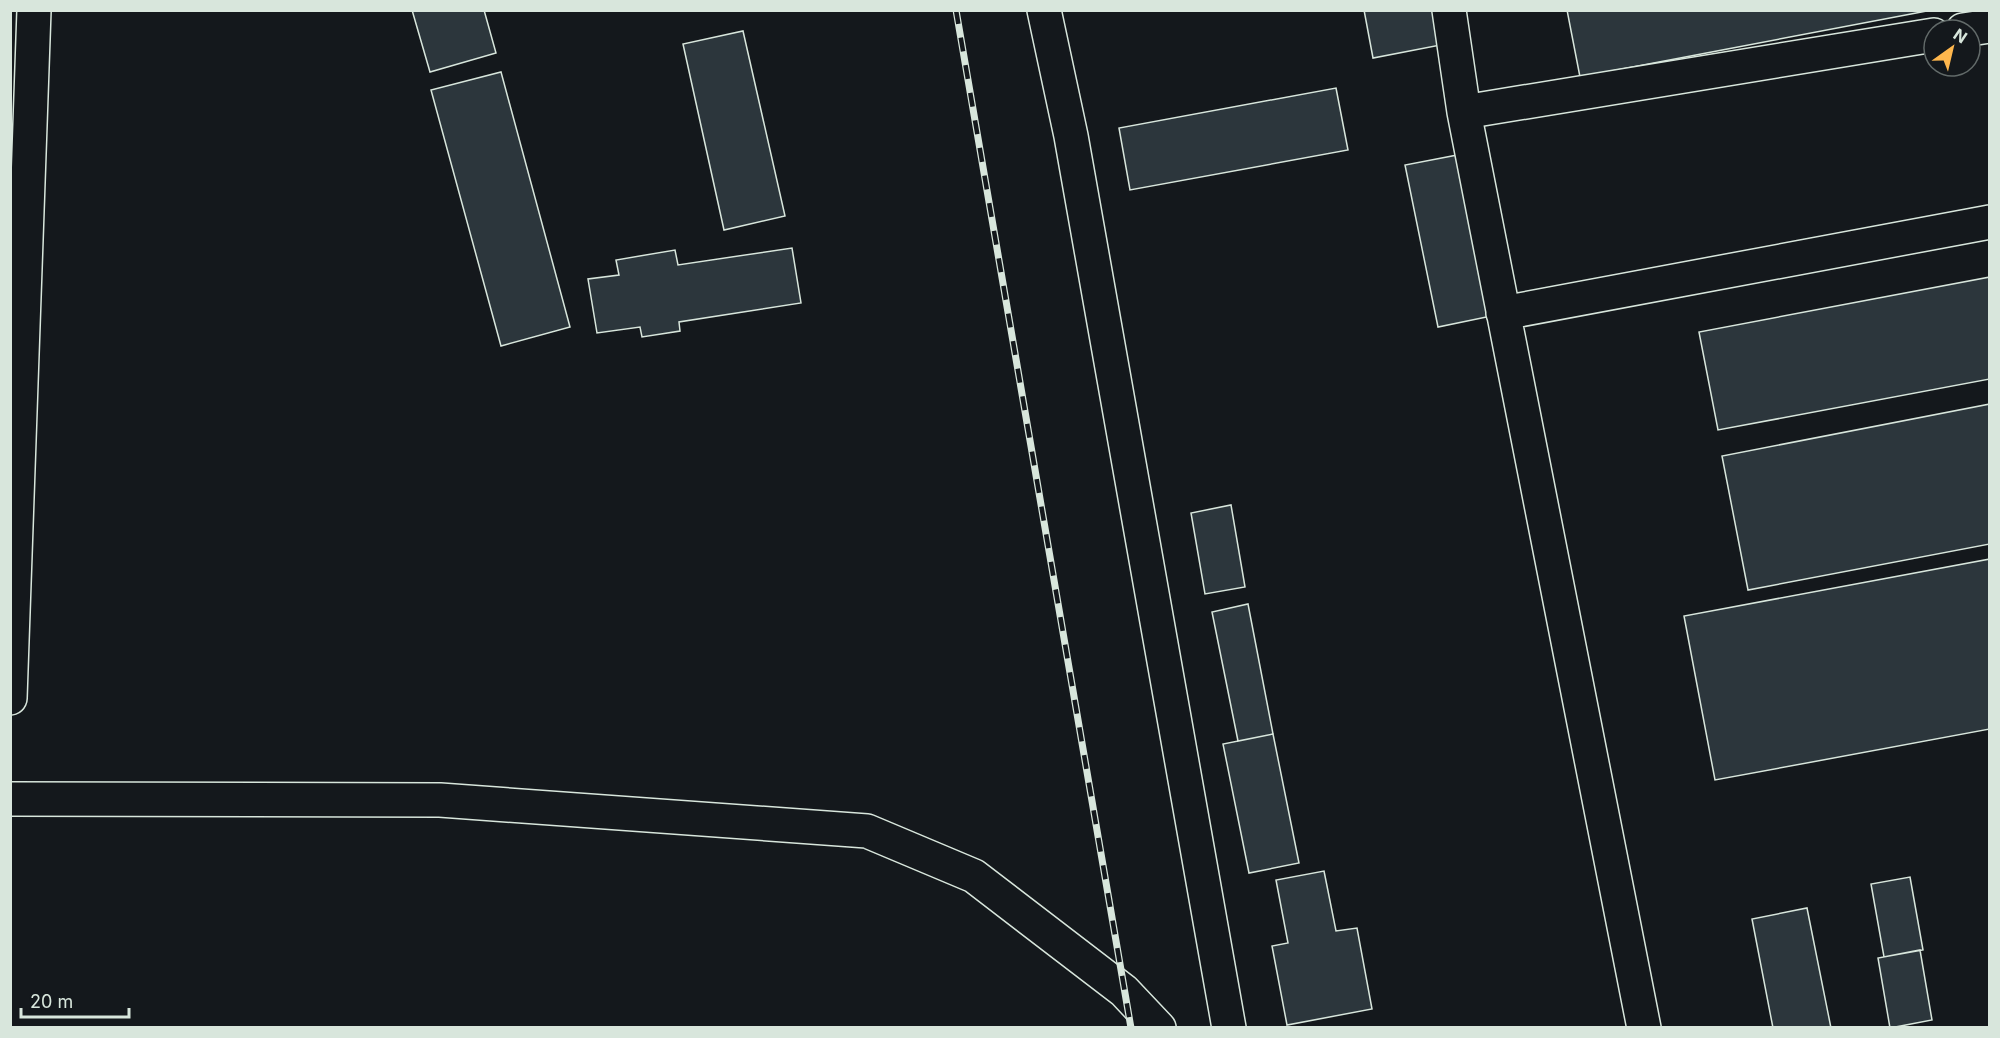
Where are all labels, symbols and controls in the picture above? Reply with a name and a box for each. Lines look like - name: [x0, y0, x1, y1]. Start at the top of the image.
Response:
- north arrow: [1922, 18, 1982, 78]
- text: N: [1950, 24, 1971, 47]
- scale bar: [21, 981, 129, 1019]
- text: 20 m: [30, 991, 73, 1012]

